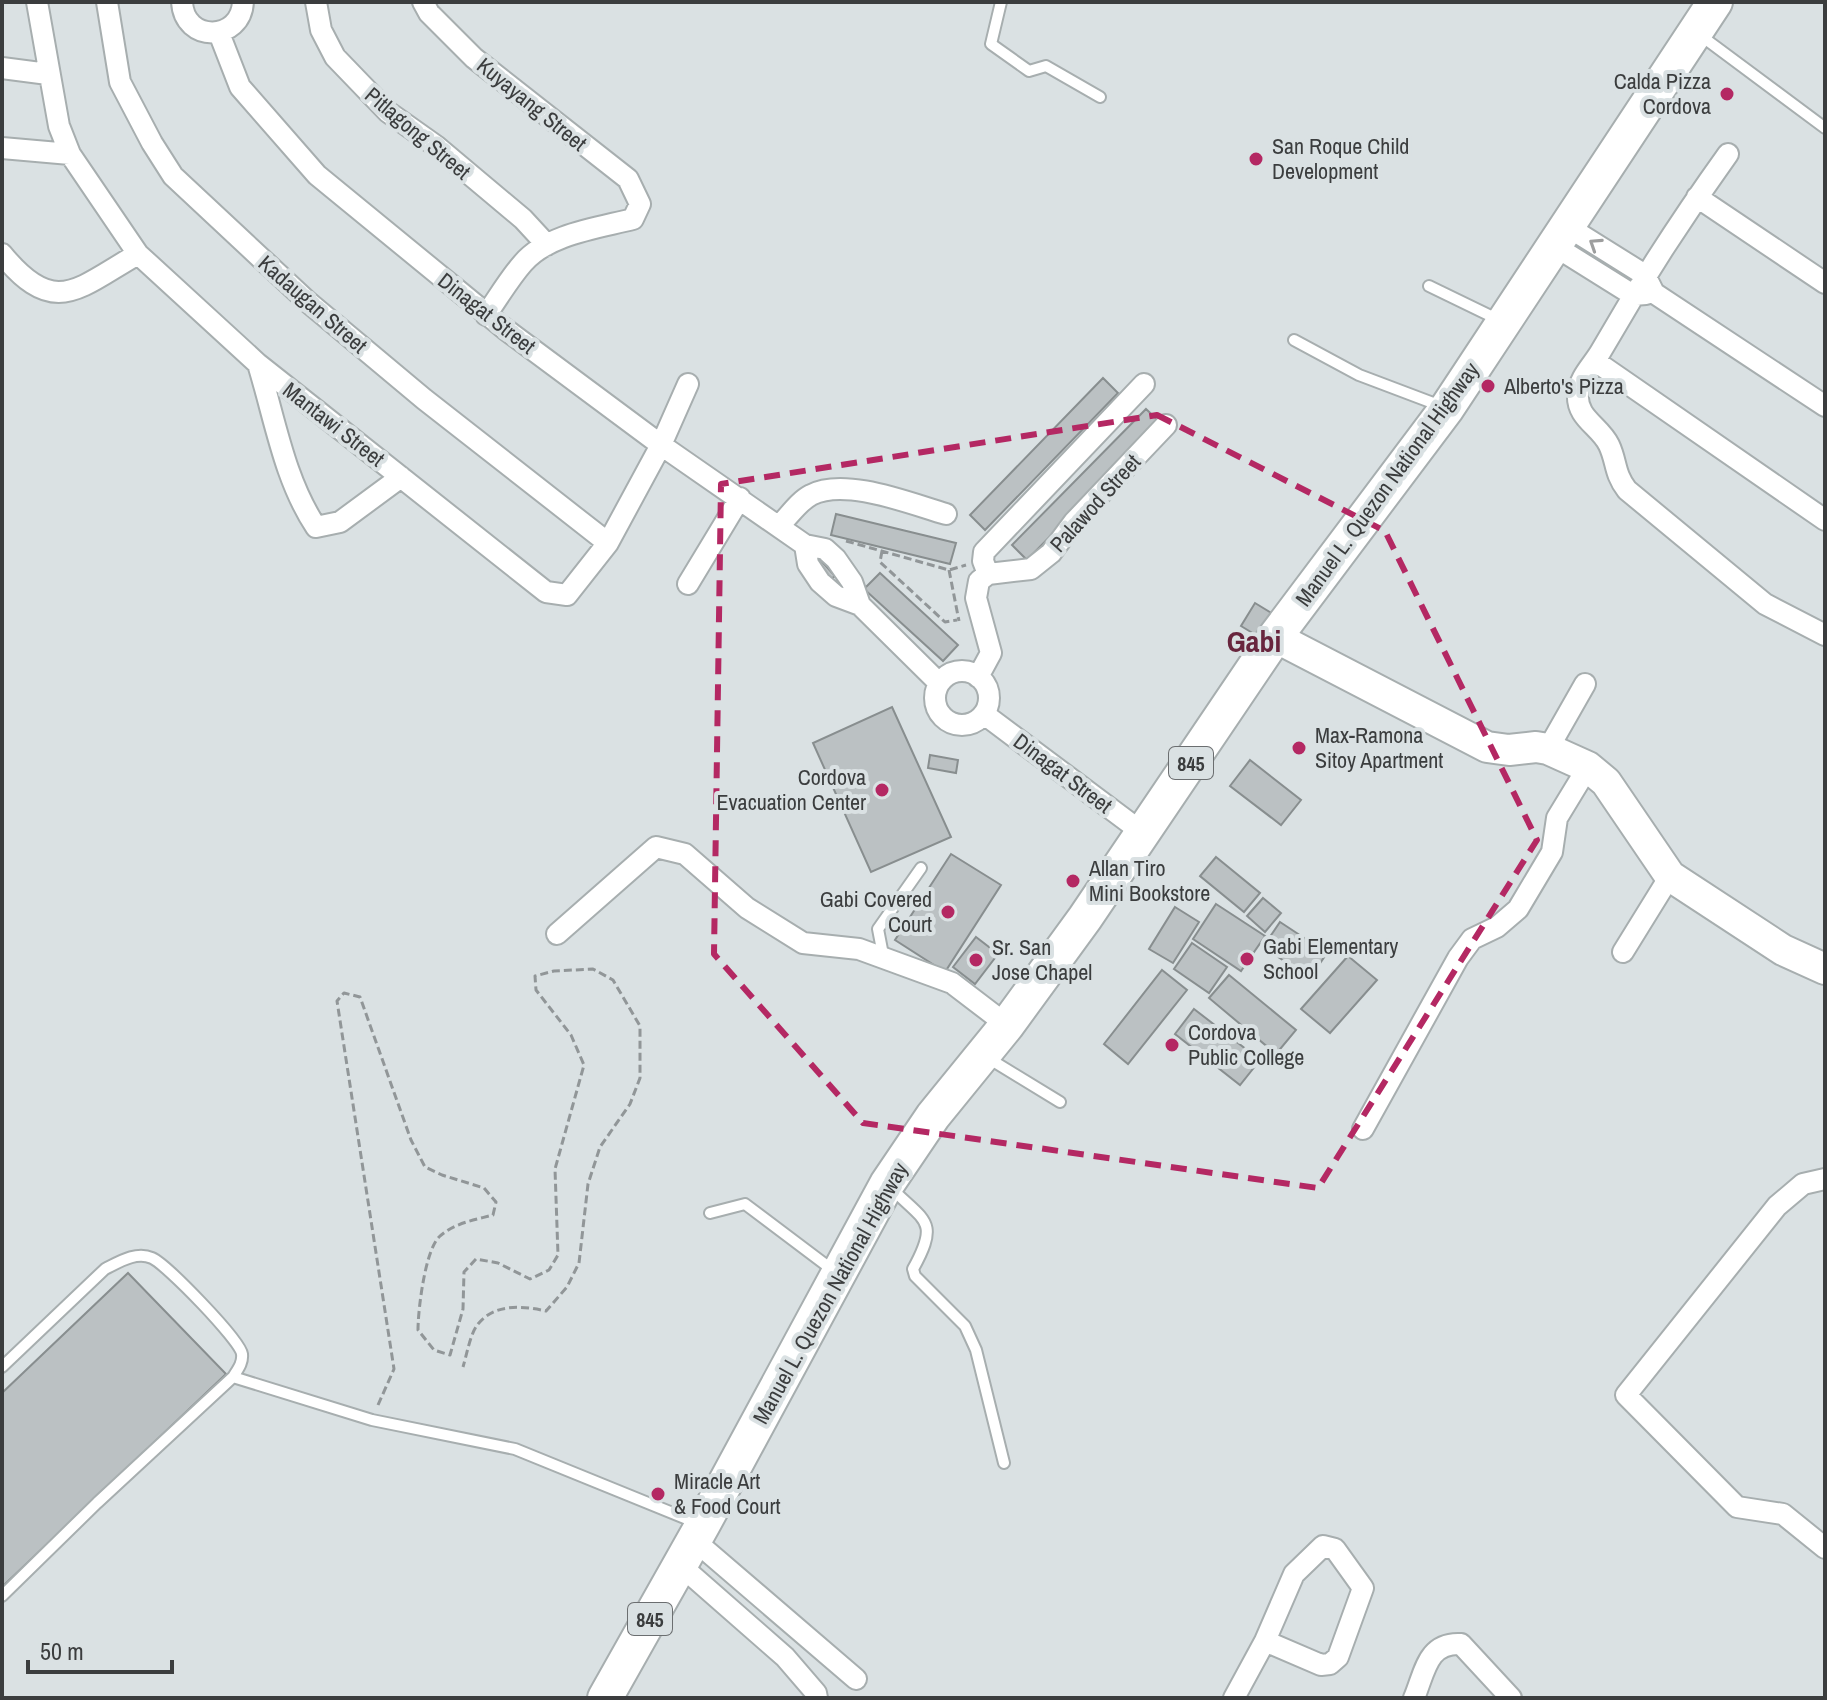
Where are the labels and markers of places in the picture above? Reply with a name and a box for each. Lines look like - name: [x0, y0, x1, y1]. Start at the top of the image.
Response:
- place label: Calda Pizza Cordova: [1614, 66, 1711, 121]
- marker: Calda Pizza Cordova: [1718, 85, 1736, 103]
- place label: San Roque Child Development: [1272, 131, 1409, 186]
- marker: San Roque Child Development: [1247, 150, 1265, 168]
- place label: Alberto's Pizza: [1503, 371, 1624, 401]
- marker: Alberto's Pizza: [1479, 377, 1497, 395]
- place label: Max-Ramona Sitoy Apartment: [1315, 720, 1443, 775]
- marker: Max-Ramona Sitoy Apartment: [1290, 739, 1308, 757]
- place label: Cordova Evacuation Center: [717, 762, 866, 817]
- marker: Cordova Evacuation Center: [873, 781, 891, 799]
- place label: Allan Tiro Mini Bookstore: [1088, 853, 1210, 908]
- marker: Allan Tiro Mini Bookstore: [1064, 872, 1082, 890]
- place label: Gabi Covered Court: [820, 884, 932, 939]
- marker: Gabi Covered Court: [939, 903, 957, 921]
- place label: Gabi Elementary School: [1263, 931, 1398, 986]
- place label: Sr. San Jose Chapel: [992, 932, 1092, 987]
- marker: Gabi Elementary School: [1238, 950, 1256, 968]
- marker: Sr. San Jose Chapel: [967, 951, 985, 969]
- place label: Cordova Public College: [1188, 1017, 1304, 1072]
- marker: Cordova Public College: [1163, 1036, 1181, 1054]
- place label: Miracle Art & Food Court: [674, 1466, 780, 1521]
- marker: Miracle Art & Food Court: [649, 1485, 667, 1503]

